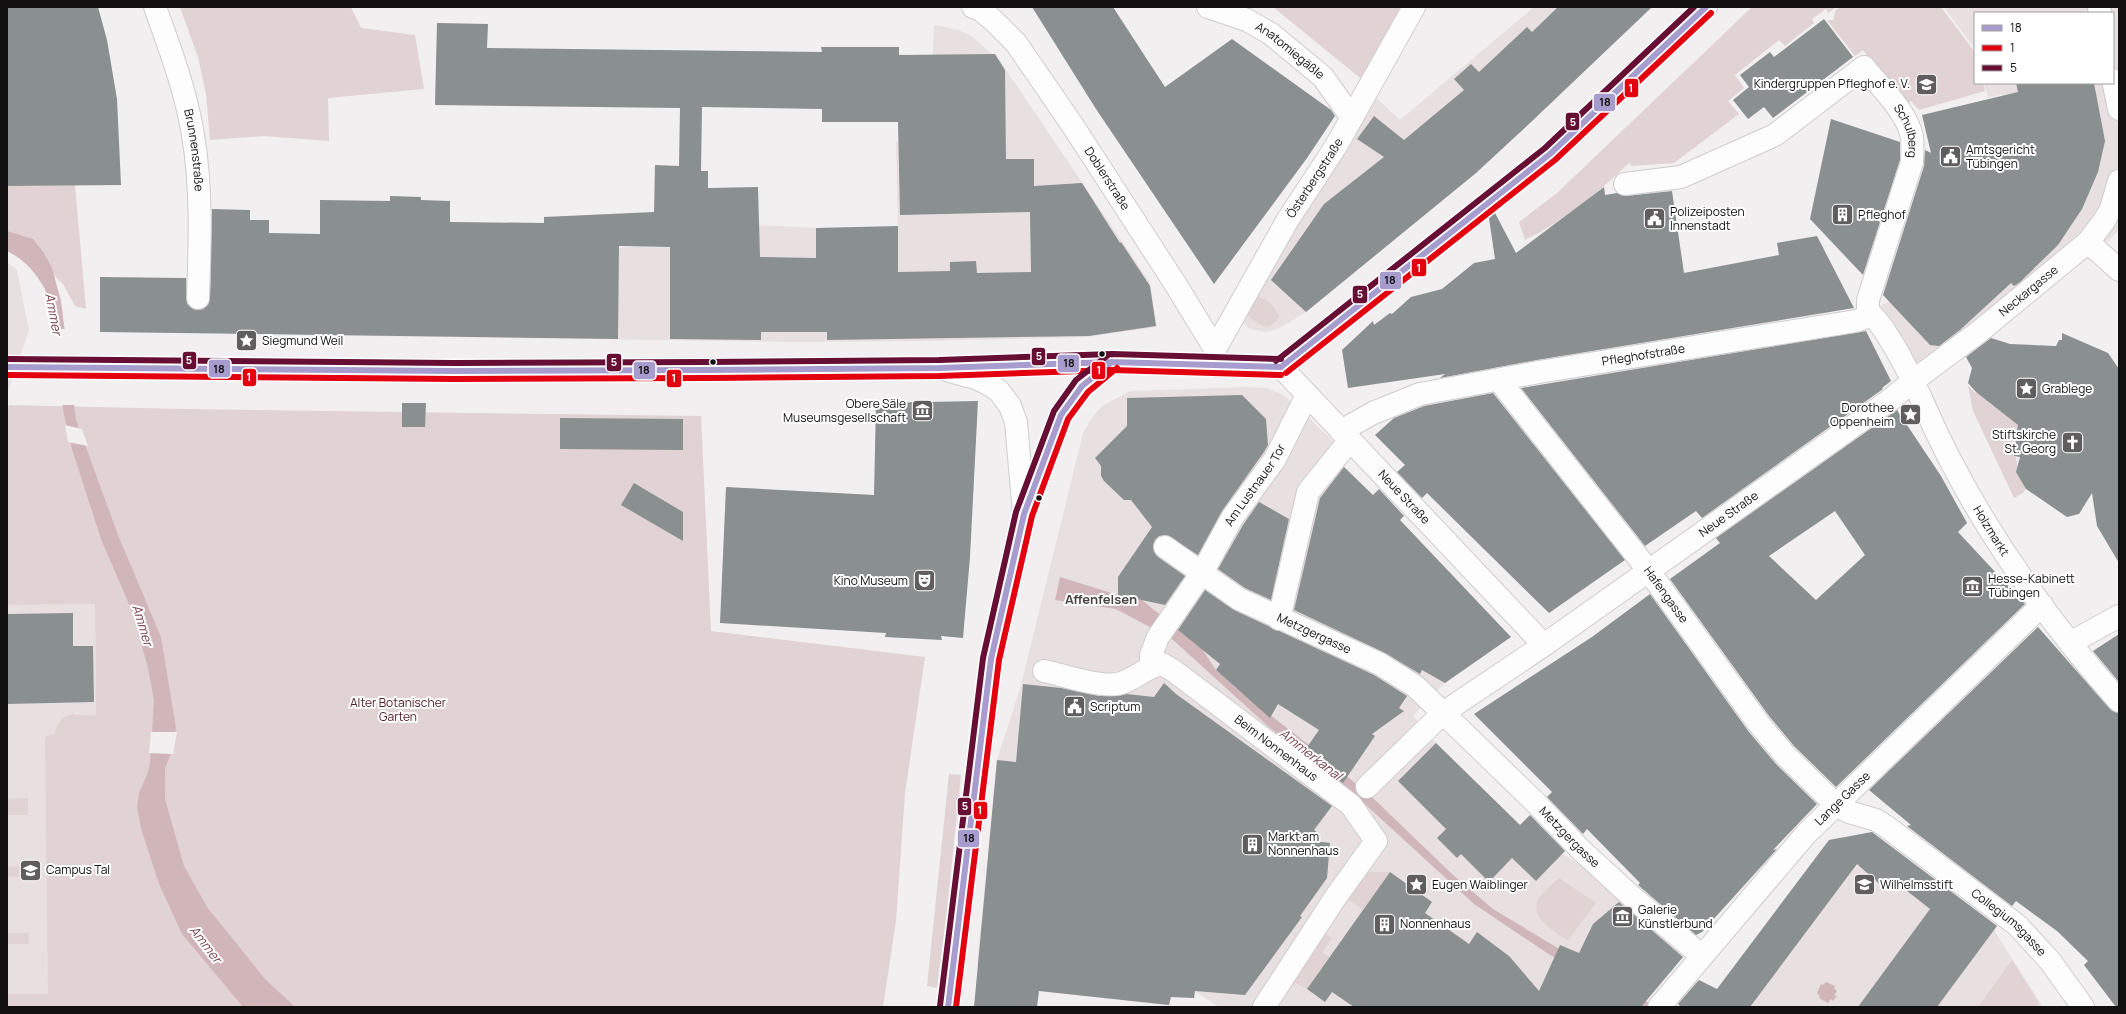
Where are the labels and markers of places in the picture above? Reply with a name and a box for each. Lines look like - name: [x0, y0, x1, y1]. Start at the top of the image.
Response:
- school or university icon: Kindergruppen Pfleghof e. V.: [1913, 71, 1939, 97]
- place label: Kindergruppen Pfleghof e. V.: [1754, 75, 1910, 92]
- place label: Amtsgericht Tübingen: [1966, 141, 2035, 172]
- public building icon: Amtsgericht Tübingen: [1938, 144, 1964, 170]
- building icon: Pfleghof: [1829, 202, 1855, 228]
- place label: Polizeiposten Innenstadt: [1670, 203, 1745, 234]
- public building icon: Polizeiposten Innenstadt: [1641, 206, 1667, 232]
- place label: Pfleghof: [1858, 206, 1907, 223]
- place icon: Siegmund Weil: [234, 328, 260, 354]
- place label: Siegmund Weil: [262, 332, 343, 349]
- unlabelled marker: [1097, 349, 1107, 359]
- unlabelled marker: [708, 357, 718, 367]
- place icon: Grablege: [2013, 376, 2039, 402]
- place label: Grablege: [2042, 380, 2092, 397]
- place label: Obere Säle Museumsgesellschaft: [783, 395, 906, 426]
- museum icon: Obere Säle Museumsgesellschaft: [909, 398, 935, 424]
- place label: Dorothee Oppenheim: [1830, 399, 1894, 430]
- place icon: Dorothee Oppenheim: [1897, 402, 1923, 428]
- place label: Stiftskirche St. Georg: [1992, 426, 2056, 457]
- church icon: Stiftskirche St. Georg: [2059, 429, 2085, 455]
- unlabelled marker: [1034, 493, 1044, 503]
- theatre icon: Kino Museum: [911, 568, 937, 594]
- place label: Hesse-Kabinett Tübingen: [1988, 570, 2075, 601]
- place label: Kino Museum: [834, 572, 908, 589]
- museum icon: Hesse-Kabinett Tübingen: [1959, 573, 1985, 599]
- public building icon: Scriptum: [1062, 694, 1088, 720]
- place label: Scriptum: [1090, 698, 1140, 715]
- place label: Markt am Nonnenhaus: [1268, 828, 1339, 859]
- building icon: Markt am Nonnenhaus: [1240, 831, 1266, 857]
- school or university icon: Campus Tal: [18, 857, 44, 883]
- place label: Campus Tal: [46, 861, 110, 878]
- place icon: Eugen Waiblinger: [1404, 872, 1430, 898]
- school or university icon: Wilhelmsstift: [1852, 872, 1878, 898]
- place label: Eugen Waiblinger: [1432, 876, 1529, 893]
- place label: Wilhelmsstift: [1880, 876, 1953, 893]
- place label: Galerie Künstlerbund: [1638, 901, 1713, 932]
- museum icon: Galerie Künstlerbund: [1609, 904, 1635, 930]
- building icon: Nonnenhaus: [1372, 911, 1398, 937]
- place label: Nonnenhaus: [1400, 915, 1471, 932]

